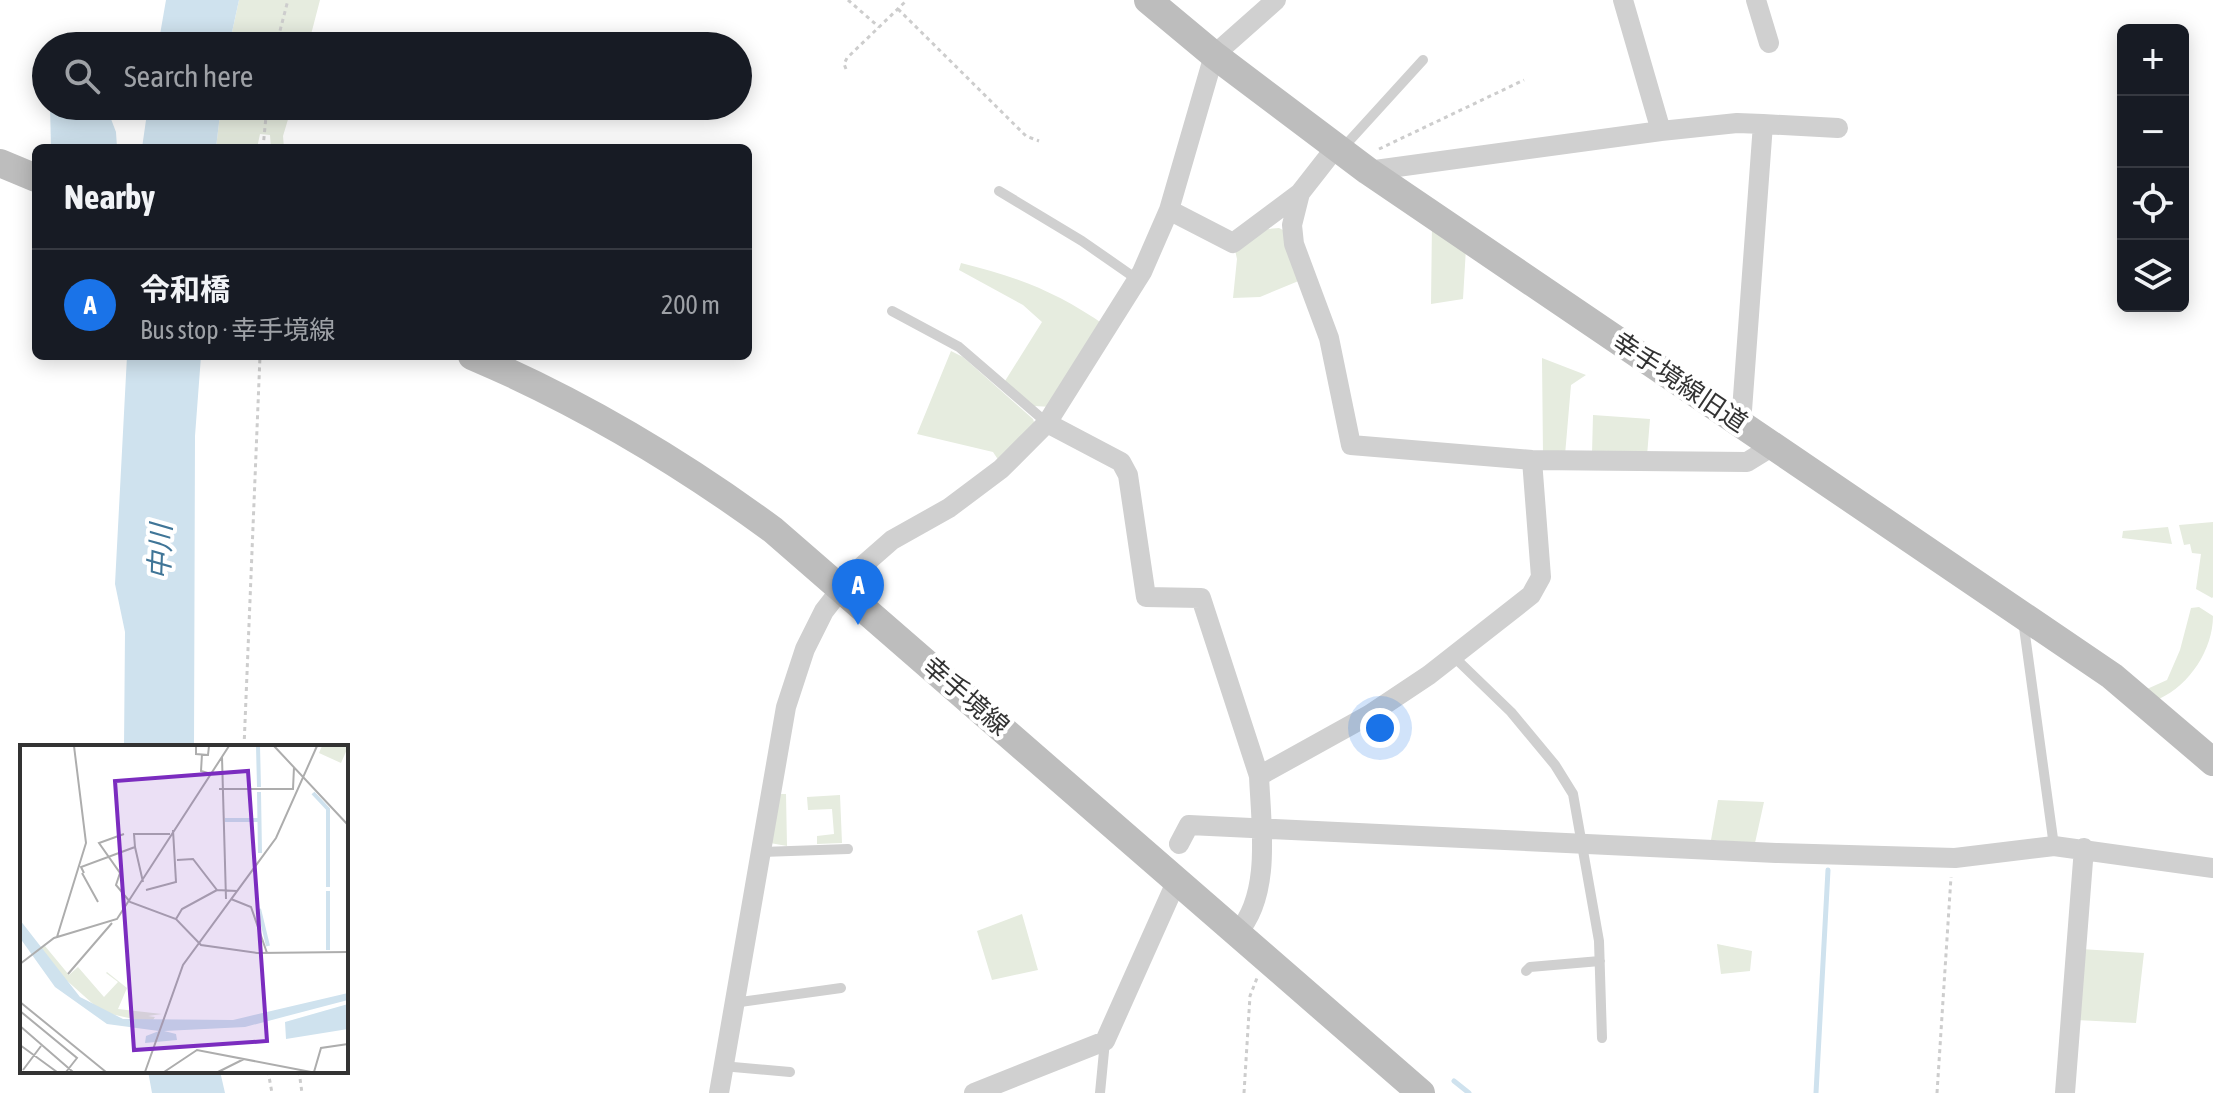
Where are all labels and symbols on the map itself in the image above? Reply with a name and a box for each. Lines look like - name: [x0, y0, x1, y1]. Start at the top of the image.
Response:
- street label: 幸手境線旧道: [1607, 326, 1753, 438]
- water label: 中川: [143, 520, 177, 581]
- pin: A: [832, 559, 884, 625]
- street label: 幸手境線: [917, 651, 1015, 741]
- your location: [1360, 708, 1400, 748]
- inset map: [20, 745, 348, 1073]

